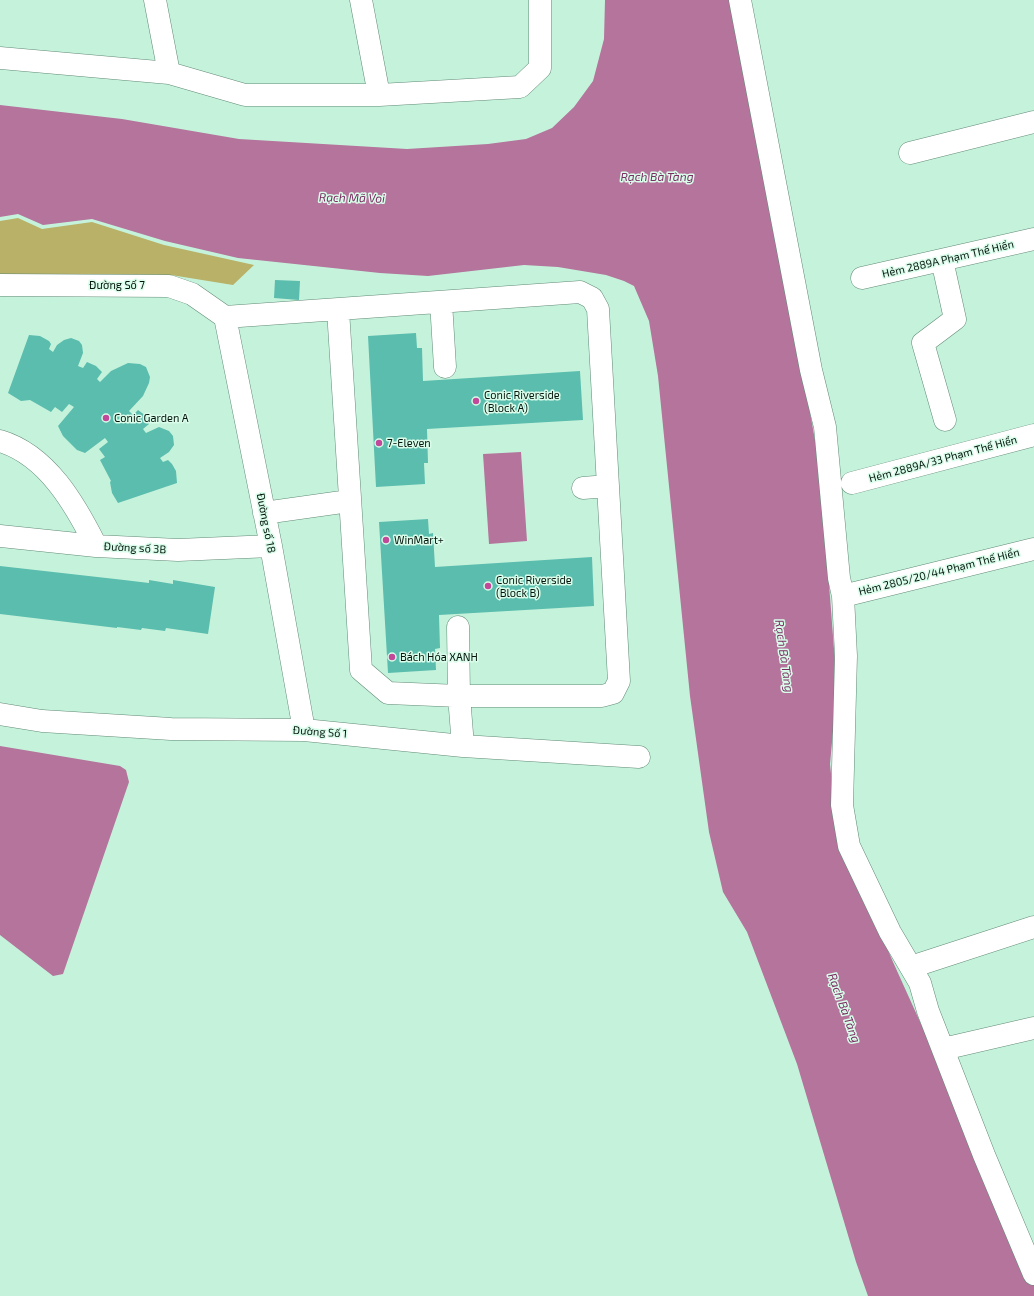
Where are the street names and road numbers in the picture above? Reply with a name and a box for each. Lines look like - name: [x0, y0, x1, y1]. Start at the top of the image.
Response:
- street label: Hẻm 2889A Phạm Thế Hiển: [881, 237, 1015, 281]
- street label: Đường Số 7: [89, 278, 145, 292]
- street label: Hẻm 2889A/33 Phạm Thế Hiển: [867, 433, 1019, 485]
- street label: Đường số 18: [254, 492, 278, 554]
- street label: Đường số 3B: [103, 540, 167, 556]
- street label: Hẻm 2805/20/44 Phạm Thế Hiển: [857, 546, 1021, 598]
- street label: Đường Số 1: [292, 724, 348, 740]

